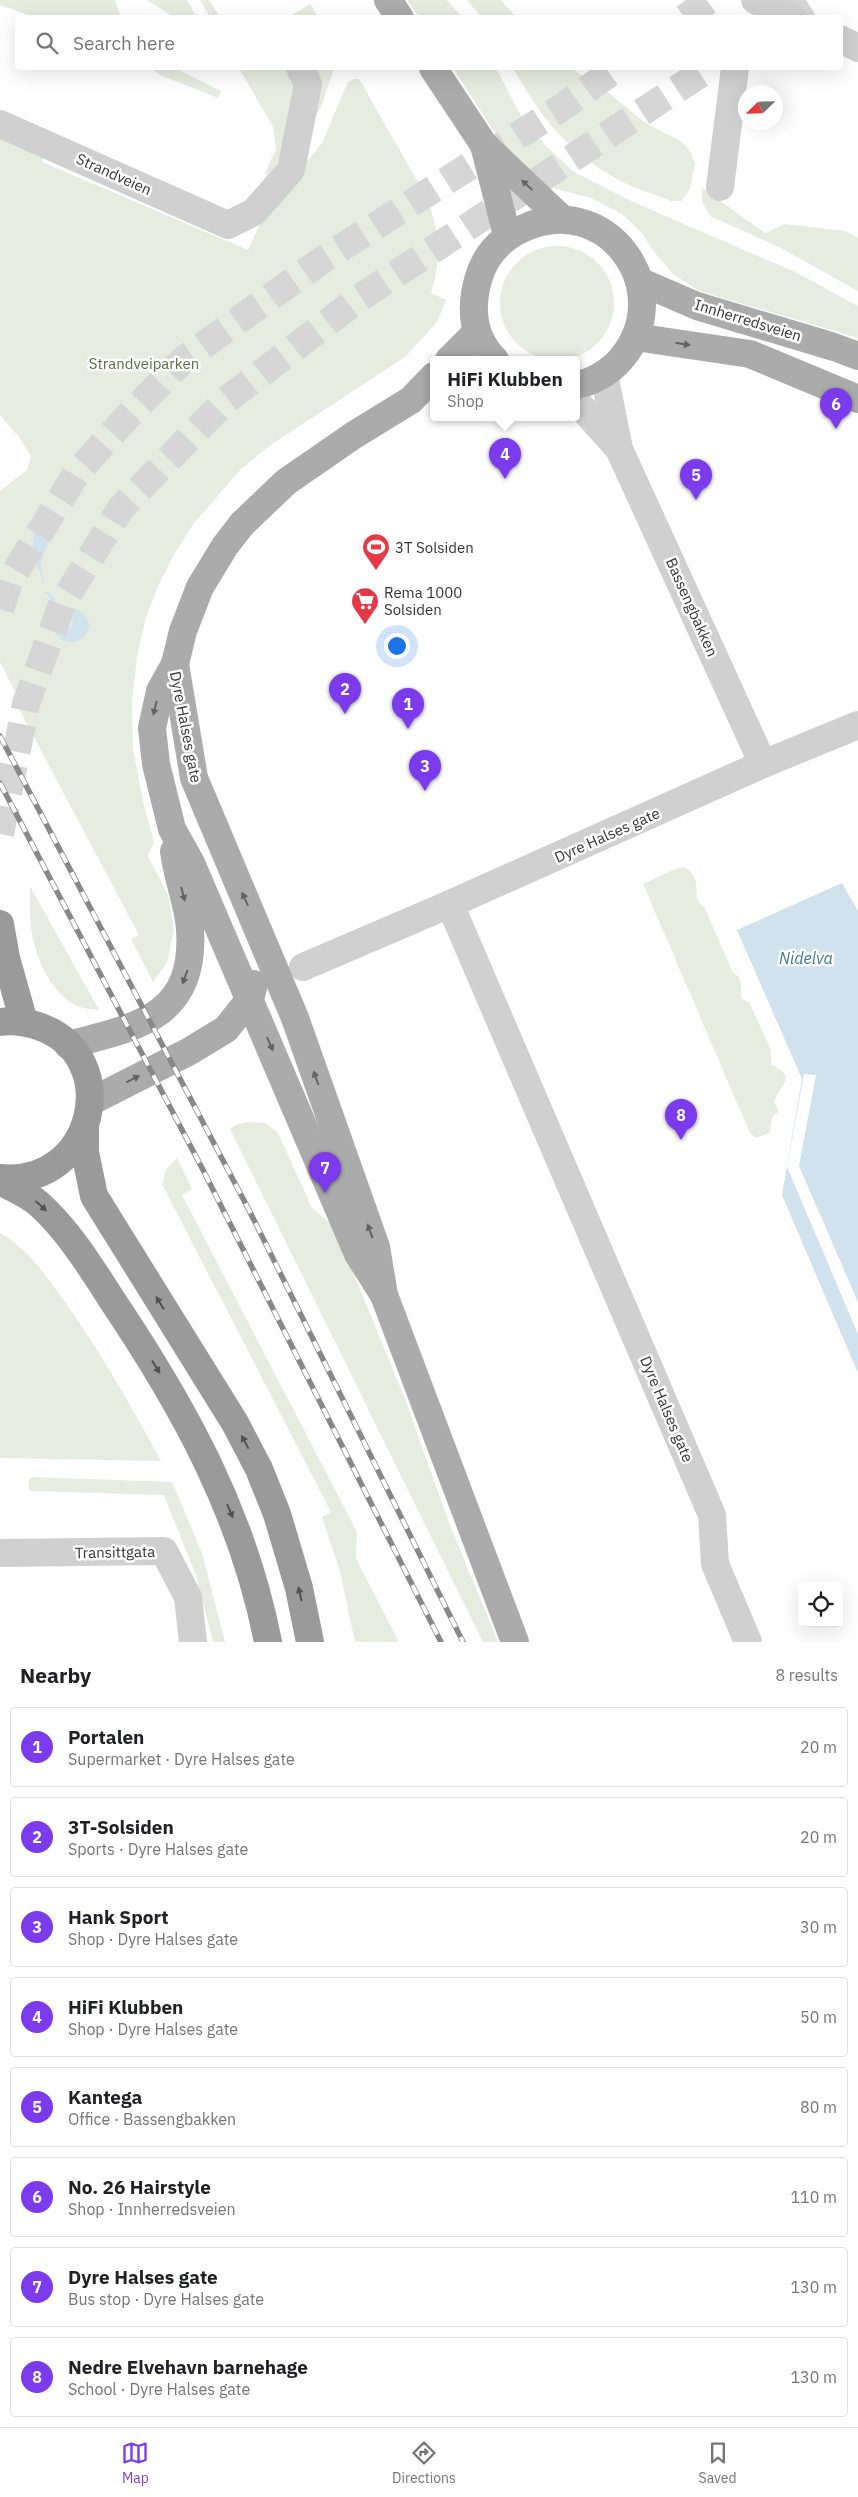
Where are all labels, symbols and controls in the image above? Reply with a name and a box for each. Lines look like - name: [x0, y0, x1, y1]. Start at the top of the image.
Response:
- search box: [15, 15, 843, 70]
- icon: search: [33, 29, 61, 57]
- text: Search here: [73, 31, 175, 55]
- north arrow: [738, 85, 783, 130]
- street label: Strandveien: [73, 149, 155, 199]
- one-way arrow: [521, 180, 533, 192]
- street label: Innherredsveien: [692, 295, 804, 345]
- one-way arrow: [675, 341, 691, 349]
- park label: Strandveiparken: [89, 354, 199, 373]
- popup: [430, 356, 580, 421]
- text: HiFi Klubben: [447, 367, 563, 391]
- pin: 6: [820, 388, 852, 429]
- text: Shop: [447, 391, 484, 411]
- pin: 4: [489, 438, 521, 479]
- pin: 5: [680, 459, 712, 500]
- sports icon: 3T Solsiden: [361, 532, 391, 571]
- place label: 3T Solsiden: [395, 538, 474, 557]
- street label: Bassengbakken: [662, 555, 722, 659]
- place label: Rema 1000 Solsiden: [384, 583, 462, 619]
- supermarket icon: Rema 1000 Solsiden: [350, 586, 380, 625]
- your location: [384, 633, 410, 659]
- street label: Dyre Halses gate: [166, 670, 206, 784]
- pin: 2: [329, 673, 361, 714]
- pin: 1: [392, 688, 424, 729]
- one-way arrow: [151, 700, 159, 715]
- pin: 3: [409, 750, 441, 791]
- street label: Dyre Halses gate: [551, 803, 663, 867]
- one-way arrow: [179, 886, 187, 901]
- one-way arrow: [241, 892, 249, 906]
- water label: Nidelva: [779, 948, 833, 968]
- one-way arrow: [181, 970, 189, 985]
- one-way arrow: [266, 1037, 274, 1051]
- one-way arrow: [312, 1070, 319, 1085]
- one-way arrow: [126, 1075, 140, 1083]
- pin: 8: [665, 1099, 697, 1140]
- pin: 7: [309, 1152, 341, 1193]
- one-way arrow: [35, 1201, 47, 1212]
- one-way arrow: [366, 1223, 373, 1238]
- one-way arrow: [155, 1297, 165, 1310]
- street label: Dyre Halses gate: [636, 1353, 698, 1465]
- one-way arrow: [151, 1360, 160, 1373]
- one-way arrow: [241, 1435, 249, 1449]
- one-way arrow: [227, 1504, 235, 1518]
- street label: Transittgata: [75, 1542, 155, 1562]
- map controls: [798, 1582, 843, 1627]
- button: locate: [798, 1582, 843, 1627]
- one-way arrow: [296, 1587, 304, 1602]
- text: Nearby: [20, 1661, 91, 1689]
- text: 8 results: [775, 1665, 838, 1685]
- text: Portalen: [68, 1725, 144, 1749]
- text: 1: [32, 1737, 42, 1757]
- text: 20 m: [800, 1737, 837, 1757]
- text: Supermarket · Dyre Halses gate: [68, 1749, 295, 1769]
- text: 3T-Solsiden: [68, 1815, 174, 1839]
- text: 2: [32, 1827, 42, 1847]
- text: 20 m: [800, 1827, 837, 1847]
- text: Sports · Dyre Halses gate: [68, 1839, 248, 1859]
- text: Hank Sport: [68, 1905, 169, 1929]
- text: 3: [32, 1917, 42, 1937]
- text: 30 m: [800, 1917, 837, 1937]
- text: Shop · Dyre Halses gate: [68, 1929, 238, 1949]
- text: HiFi Klubben: [68, 1995, 183, 2019]
- text: 4: [32, 2007, 42, 2027]
- text: 50 m: [800, 2007, 837, 2027]
- text: Shop · Dyre Halses gate: [68, 2019, 238, 2039]
- text: Kantega: [68, 2085, 142, 2109]
- text: 5: [32, 2097, 42, 2117]
- text: 80 m: [800, 2097, 837, 2117]
- text: Office · Bassengbakken: [68, 2109, 236, 2129]
- text: No. 26 Hairstyle: [68, 2175, 211, 2199]
- text: 6: [32, 2187, 42, 2207]
- text: 110 m: [790, 2187, 837, 2207]
- text: Shop · Innherredsveien: [68, 2199, 236, 2219]
- text: Dyre Halses gate: [68, 2265, 218, 2289]
- text: 7: [32, 2277, 42, 2297]
- text: 130 m: [790, 2277, 837, 2297]
- text: Bus stop · Dyre Halses gate: [68, 2289, 264, 2309]
- text: Nedre Elvehavn barnehage: [68, 2355, 308, 2379]
- text: 8: [32, 2367, 42, 2387]
- text: 130 m: [790, 2367, 837, 2387]
- text: School · Dyre Halses gate: [68, 2379, 250, 2399]
- tab: Map: [121, 2439, 149, 2487]
- tab: Directions: [392, 2439, 456, 2487]
- tab: Saved: [699, 2439, 737, 2487]

